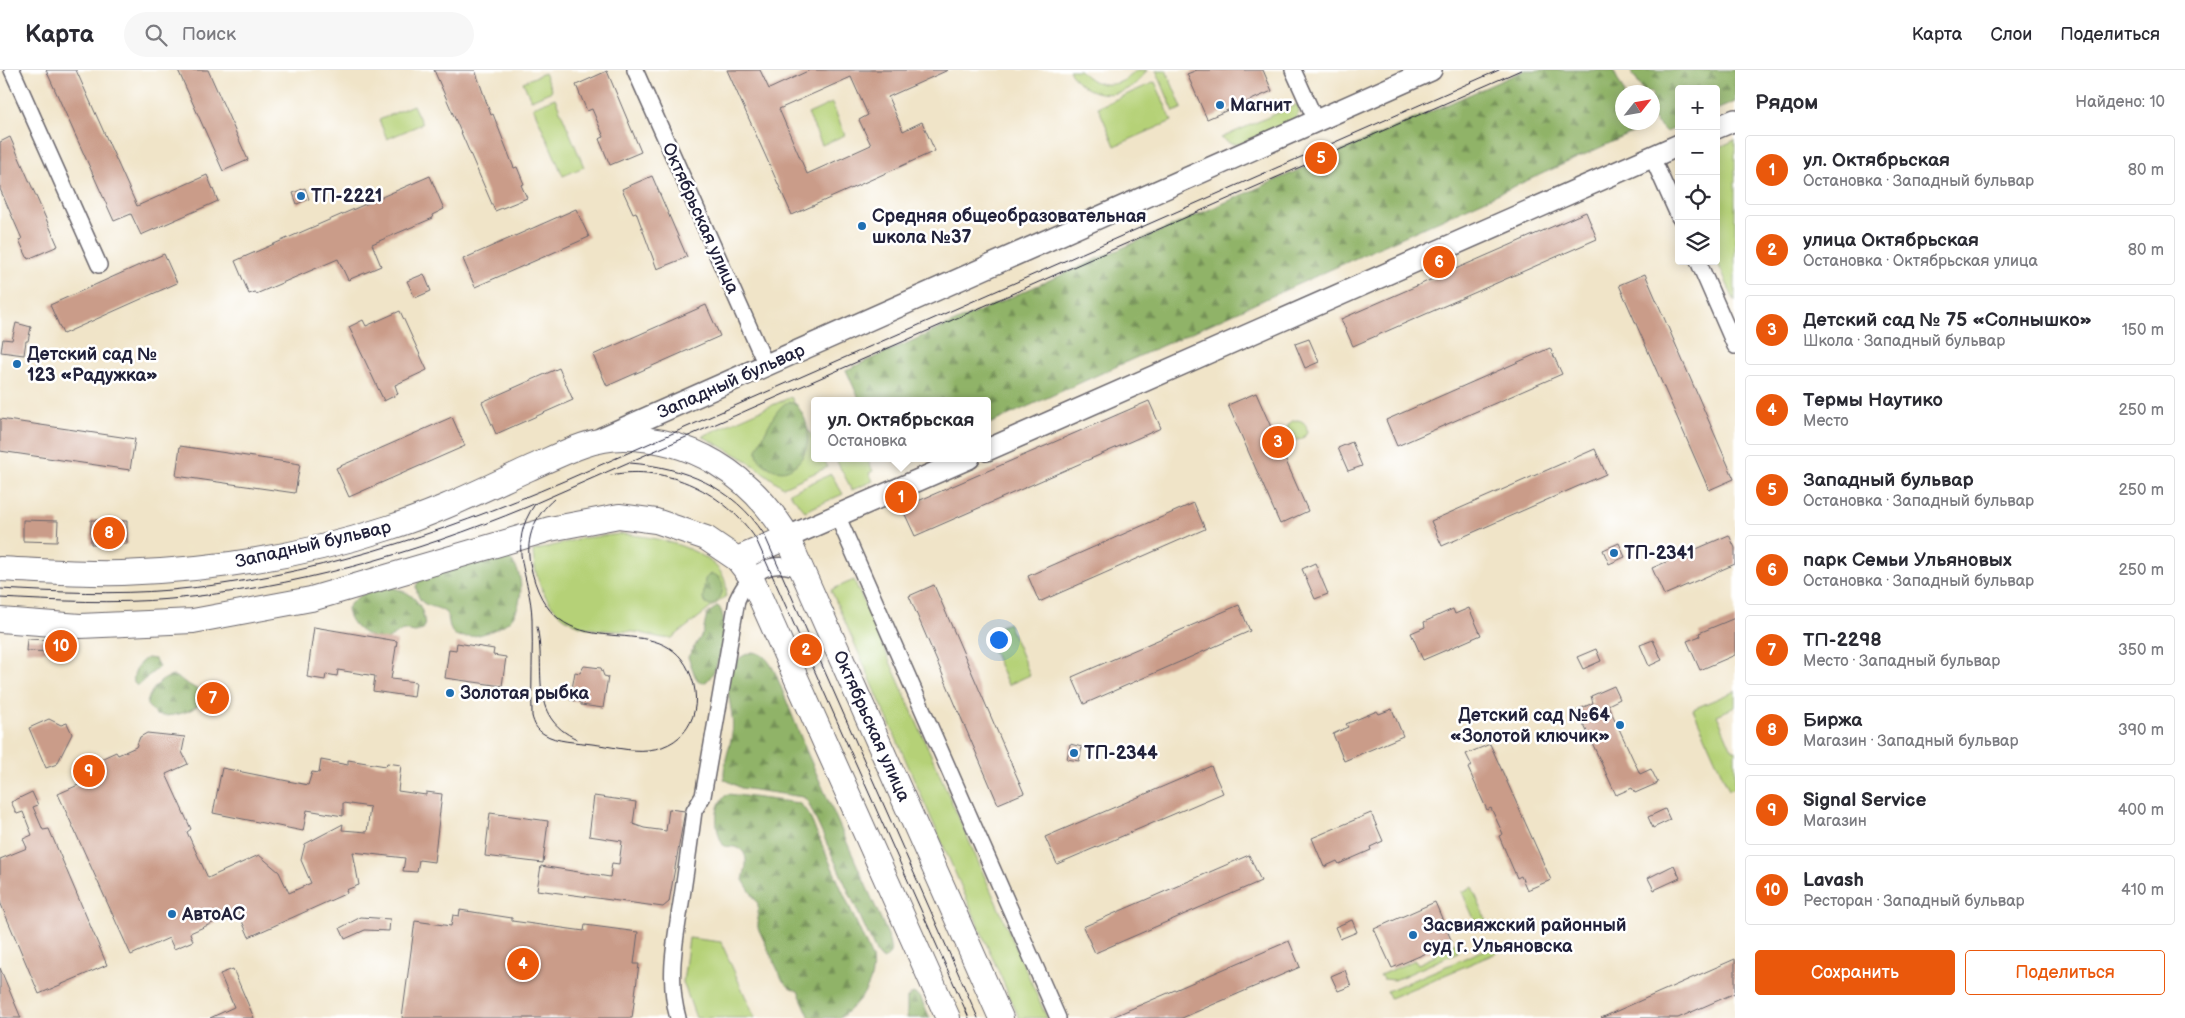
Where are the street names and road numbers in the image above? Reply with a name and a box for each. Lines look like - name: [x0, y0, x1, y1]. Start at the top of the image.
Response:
- street label: Октябрьская улица: [658, 139, 743, 297]
- street label: Западный бульвар: [654, 340, 808, 423]
- street label: Западный бульвар: [233, 516, 393, 573]
- street label: Октябрьская улица: [829, 647, 914, 805]

